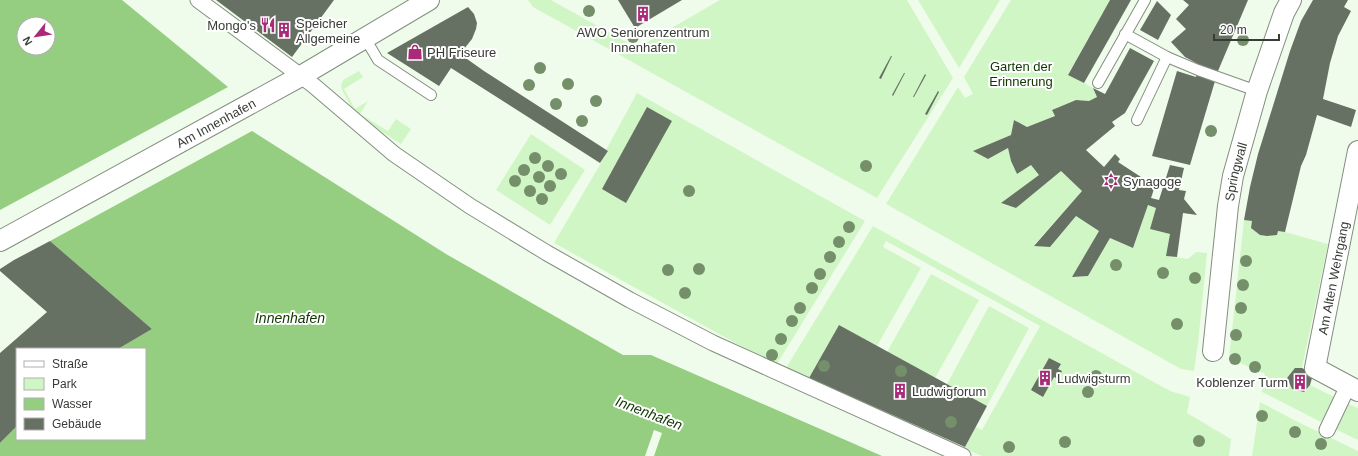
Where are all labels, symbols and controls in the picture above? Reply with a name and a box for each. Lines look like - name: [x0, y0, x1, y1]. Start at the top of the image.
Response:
- building icon: AWO Seniorenzentrum Innenhafen: [634, 5, 652, 23]
- north arrow: [16, 16, 56, 56]
- restaurant icon: Mongo's: [259, 16, 277, 34]
- place label: Speicher Allgemeine: [296, 16, 360, 46]
- scale bar: [1214, 16, 1279, 42]
- place label: Mongo's: [207, 18, 256, 33]
- building icon: Speicher Allgemeine: [275, 21, 293, 39]
- text: 20 m: [1220, 23, 1247, 37]
- place label: AWO Seniorenzentrum Innenhafen: [576, 25, 710, 55]
- text: N: [20, 35, 35, 47]
- shop icon: PH Friseure: [406, 43, 424, 61]
- place label: PH Friseure: [427, 45, 496, 60]
- park label: Garten der Erinnerung: [989, 59, 1053, 89]
- street label: Am Innenhafen: [174, 95, 258, 151]
- street label: Springwall: [1222, 140, 1250, 202]
- synagogue icon: Synagoge: [1102, 172, 1120, 190]
- place label: Synagoge: [1123, 174, 1182, 189]
- street label: Am Alten Wehrgang: [1315, 220, 1352, 336]
- water label: Innenhafen: [255, 310, 325, 326]
- legend: [16, 348, 146, 440]
- text: Straße: [52, 357, 88, 371]
- building icon: Ludwigsturm: [1036, 369, 1054, 387]
- place label: Ludwigsturm: [1057, 371, 1131, 386]
- building icon: Koblenzer Turm: [1291, 373, 1309, 391]
- place label: Koblenzer Turm: [1196, 375, 1288, 390]
- text: Park: [52, 377, 78, 391]
- building icon: Ludwigforum: [891, 382, 909, 400]
- place label: Ludwigforum: [912, 384, 986, 399]
- water label: Innenhafen: [613, 393, 685, 433]
- text: Wasser: [52, 397, 92, 411]
- text: Gebäude: [52, 417, 102, 431]

